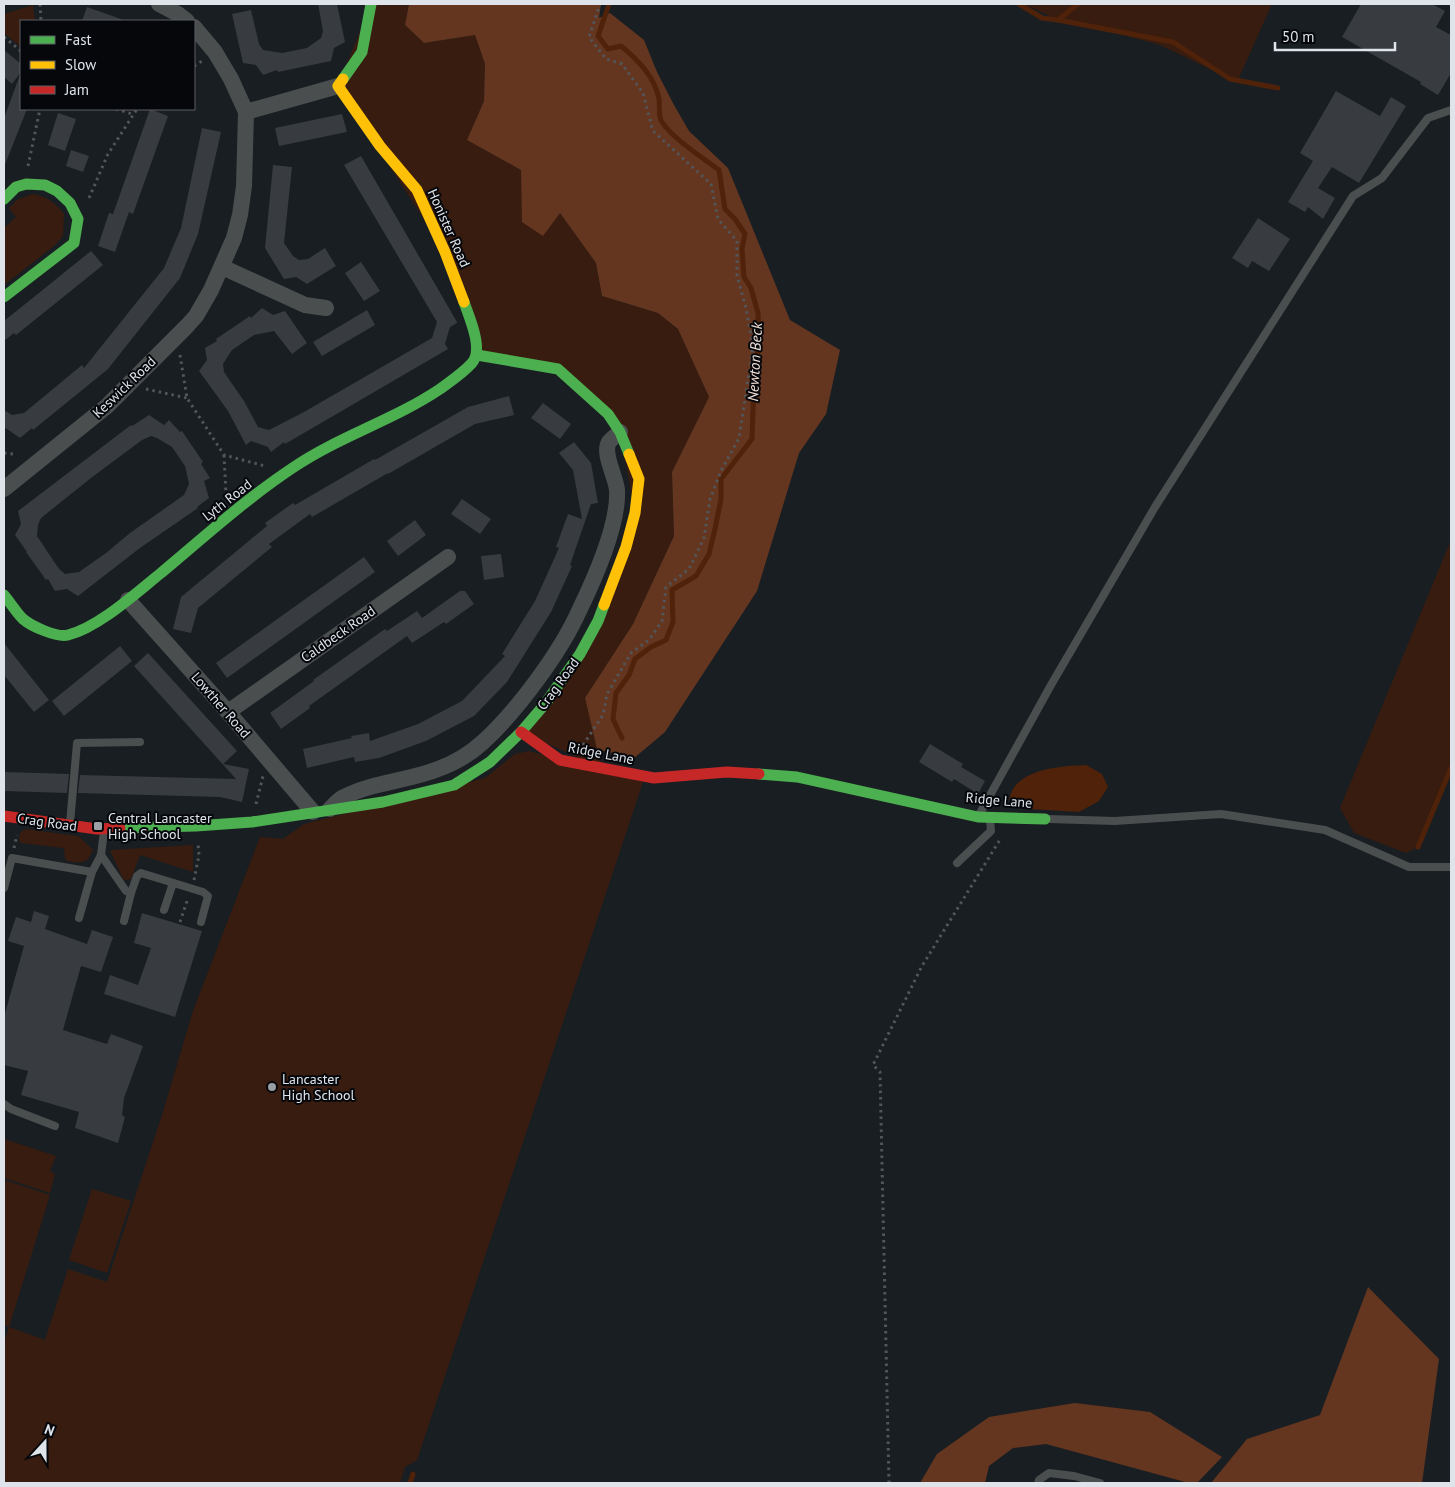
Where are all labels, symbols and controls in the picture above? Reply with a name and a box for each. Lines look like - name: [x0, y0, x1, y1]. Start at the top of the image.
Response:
- legend: [20, 20, 195, 110]
- scale bar: [1275, 20, 1395, 52]
- text: 50 m: [1282, 27, 1315, 46]
- text: Fast: [65, 30, 92, 49]
- text: Slow: [65, 55, 96, 74]
- text: Jam: [64, 80, 89, 99]
- street label: Honister Road: [424, 186, 474, 270]
- water label: Newton Beck: [743, 321, 766, 402]
- street label: Keswick Road: [89, 352, 159, 422]
- street label: Lyth Road: [199, 475, 255, 525]
- street label: Caldbeck Road: [297, 602, 379, 666]
- street label: Crag Road: [533, 654, 583, 714]
- street label: Lowther Road: [187, 668, 255, 742]
- street label: Ridge Lane: [567, 738, 635, 768]
- street label: Ridge Lane: [965, 788, 1033, 812]
- street label: Crag Road: [16, 809, 78, 835]
- place label: Central Lancaster High School: [108, 809, 212, 843]
- marker: Central Lancaster High School: [92, 820, 104, 832]
- place label: Lancaster High School: [282, 1070, 355, 1104]
- marker: Lancaster High School: [266, 1081, 278, 1093]
- north arrow: [20, 1417, 70, 1467]
- text: N: [42, 1420, 57, 1440]

